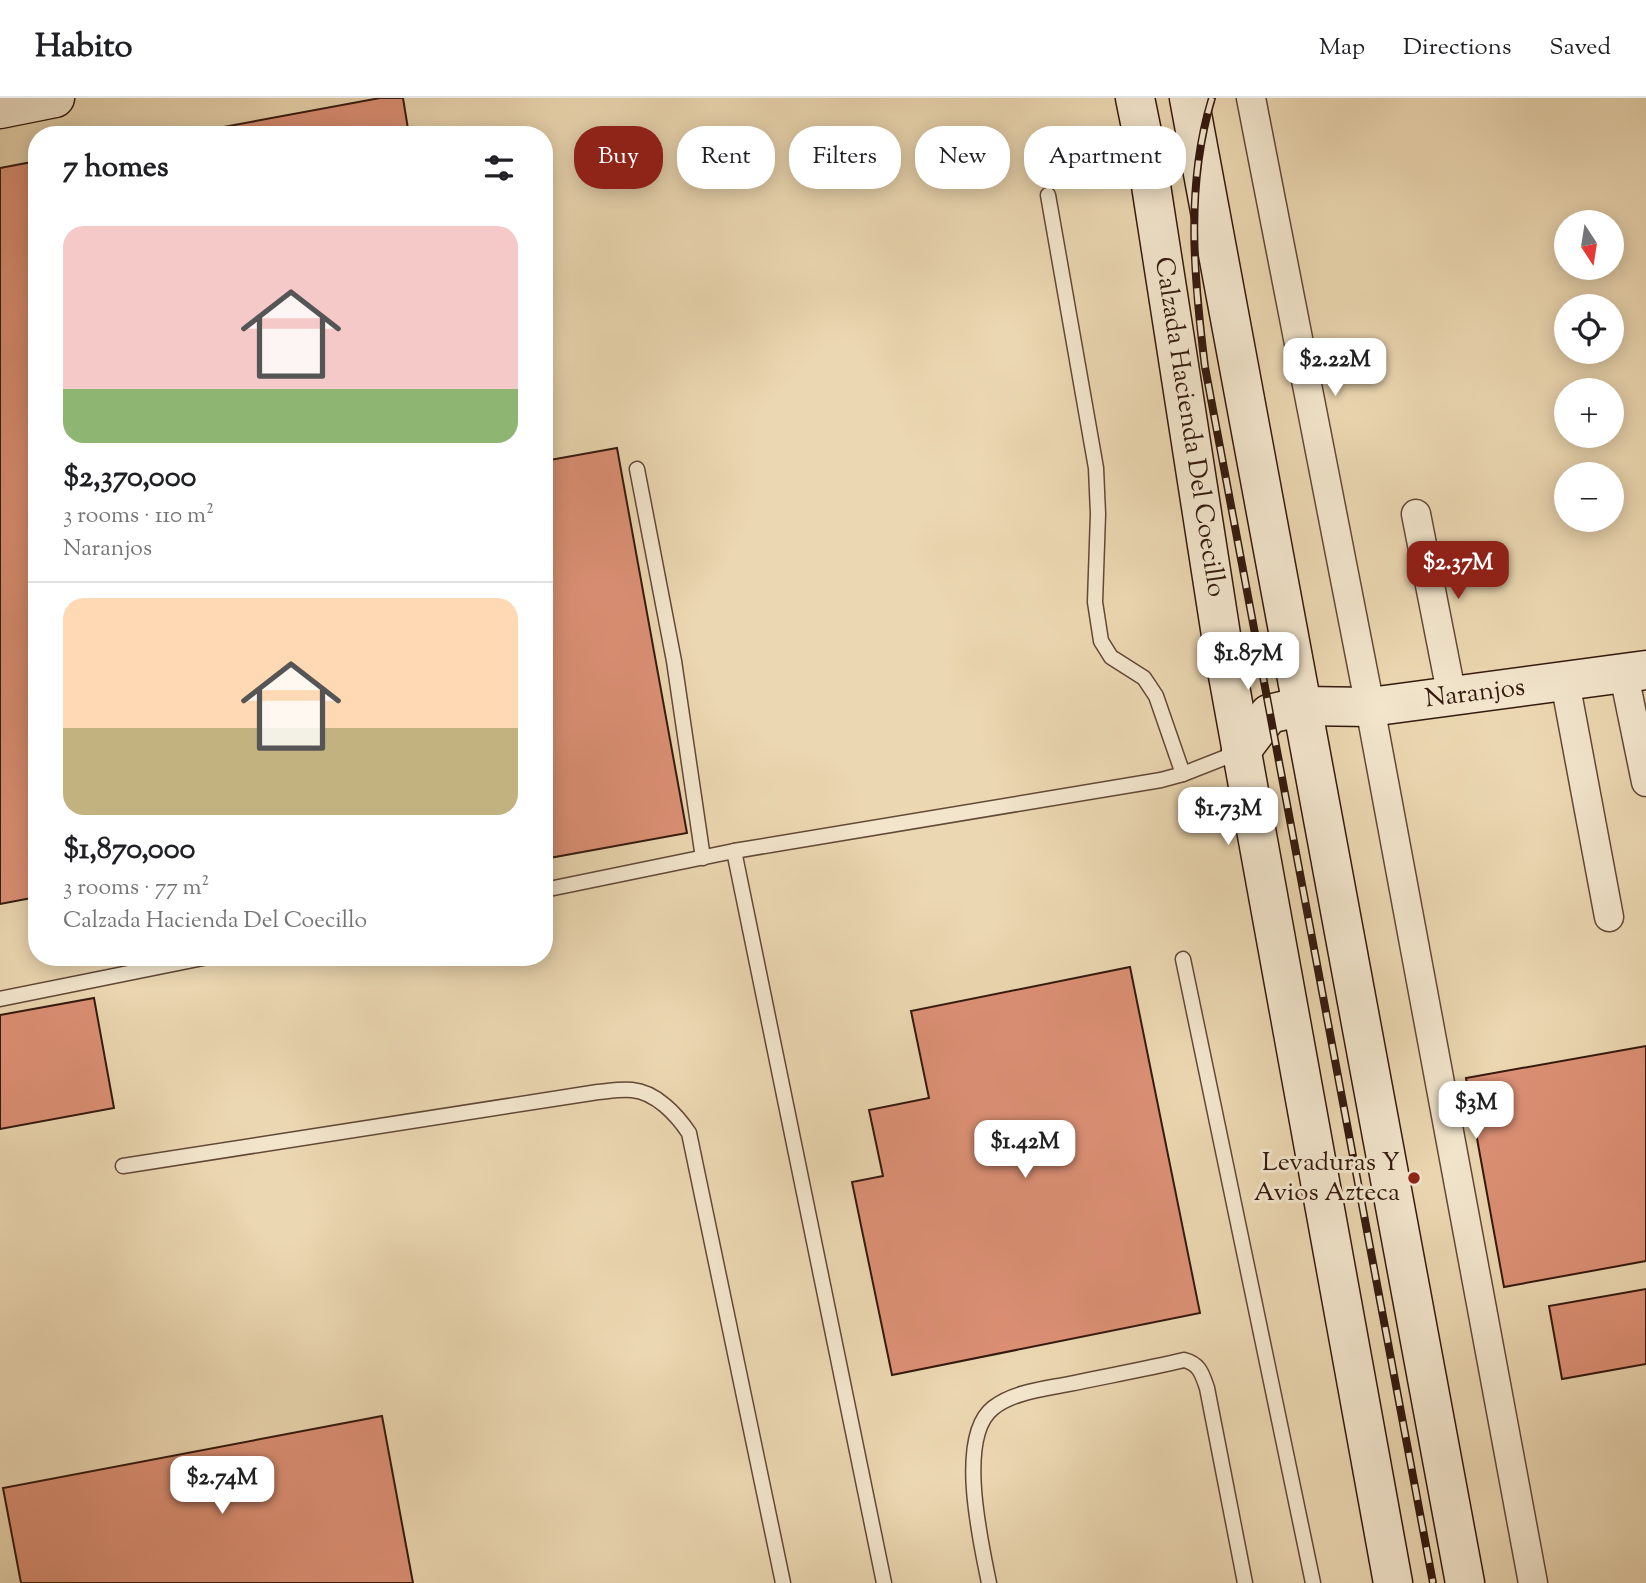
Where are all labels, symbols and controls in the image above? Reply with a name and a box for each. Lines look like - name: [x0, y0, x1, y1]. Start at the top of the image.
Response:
- text: Habito: [35, 24, 133, 72]
- text: Map: [1319, 31, 1365, 65]
- text: Directions: [1403, 31, 1511, 65]
- text: Saved: [1549, 31, 1611, 65]
- chip: Buy: [574, 126, 663, 189]
- chip: Rent: [677, 126, 775, 189]
- chip: Filters: [789, 126, 901, 189]
- chip: New: [915, 126, 1010, 189]
- chip: Apartment: [1024, 126, 1186, 189]
- text: 7 homes: [63, 147, 168, 190]
- icon: filters: [480, 149, 518, 187]
- north arrow: [1554, 210, 1624, 280]
- map controls: [1554, 210, 1624, 532]
- street label: Calzada Hacienda Del Coecillo: [1144, 254, 1234, 600]
- icon: home: [228, 271, 354, 397]
- button: locate: [1554, 294, 1624, 364]
- pin: $2.22M: [1278, 338, 1392, 398]
- text: $2.22M: [1299, 344, 1371, 377]
- button: +: [1554, 378, 1624, 448]
- text: $2,370,000: [63, 457, 196, 500]
- button: −: [1554, 462, 1624, 532]
- text: 3 rooms · 110 m²: [63, 500, 214, 533]
- text: Naranjos: [63, 533, 152, 566]
- pin: $2.37M: [1401, 542, 1515, 601]
- text: $2.37M: [1423, 547, 1493, 580]
- pin: $1.87M: [1191, 632, 1305, 692]
- text: $1.87M: [1213, 638, 1283, 671]
- icon: home: [228, 643, 354, 769]
- street label: Naranjos: [1423, 670, 1527, 718]
- pin: $1.73M: [1171, 788, 1285, 847]
- text: $1.73M: [1194, 793, 1262, 826]
- text: $1,870,000: [63, 829, 195, 872]
- text: 3 rooms · 77 m²: [63, 872, 209, 905]
- text: Calzada Hacienda Del Coecillo: [63, 905, 367, 938]
- pin: $3M: [1442, 1082, 1510, 1141]
- text: $3M: [1455, 1087, 1497, 1120]
- pin: $1.42M: [968, 1121, 1082, 1180]
- text: $1.42M: [990, 1126, 1060, 1159]
- place label: Levaduras Y Avios Azteca: [1254, 1145, 1400, 1212]
- marker: Levaduras Y Avios Azteca: [1406, 1170, 1422, 1186]
- pin: $2.74M: [165, 1456, 279, 1516]
- text: $2.74M: [186, 1462, 258, 1495]

